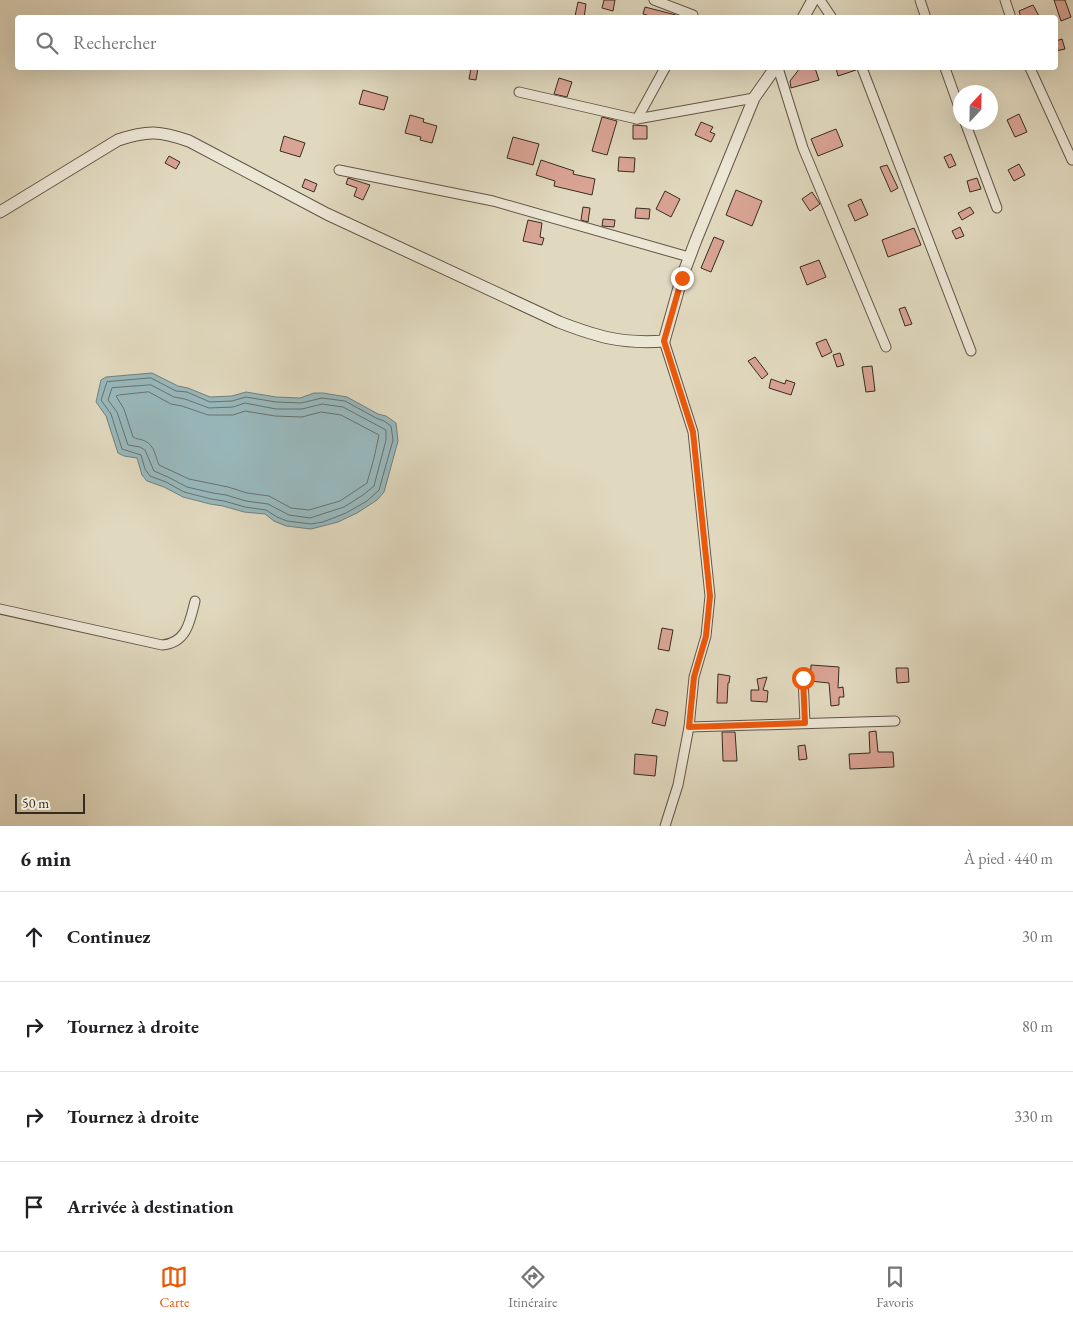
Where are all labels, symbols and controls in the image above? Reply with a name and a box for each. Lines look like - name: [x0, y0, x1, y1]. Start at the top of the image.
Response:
- search box: [15, 15, 1058, 70]
- icon: search: [33, 29, 61, 57]
- text: Rechercher: [73, 30, 156, 55]
- north arrow: [953, 85, 998, 130]
- route end: [671, 267, 694, 290]
- route start: [792, 667, 815, 690]
- scale bar: [15, 791, 85, 814]
- text: 50 m: [22, 794, 49, 812]
- text: 6 min: [20, 845, 71, 872]
- text: À pied · 440 m: [964, 848, 1053, 869]
- icon: ahead: [20, 923, 48, 951]
- text: Continuez: [67, 924, 151, 949]
- text: 30 m: [1022, 926, 1053, 947]
- icon: right: [20, 1013, 48, 1041]
- text: Tournez à droite: [67, 1014, 199, 1039]
- text: 80 m: [1022, 1016, 1053, 1037]
- icon: right: [20, 1103, 48, 1131]
- text: Tournez à droite: [67, 1104, 199, 1129]
- text: 330 m: [1014, 1106, 1053, 1127]
- icon: arrive: [20, 1193, 48, 1221]
- text: Arrivée à destination: [67, 1194, 234, 1219]
- tab: Carte: [159, 1263, 189, 1311]
- tab: Itinéraire: [508, 1263, 557, 1311]
- tab: Favoris: [876, 1263, 914, 1311]

